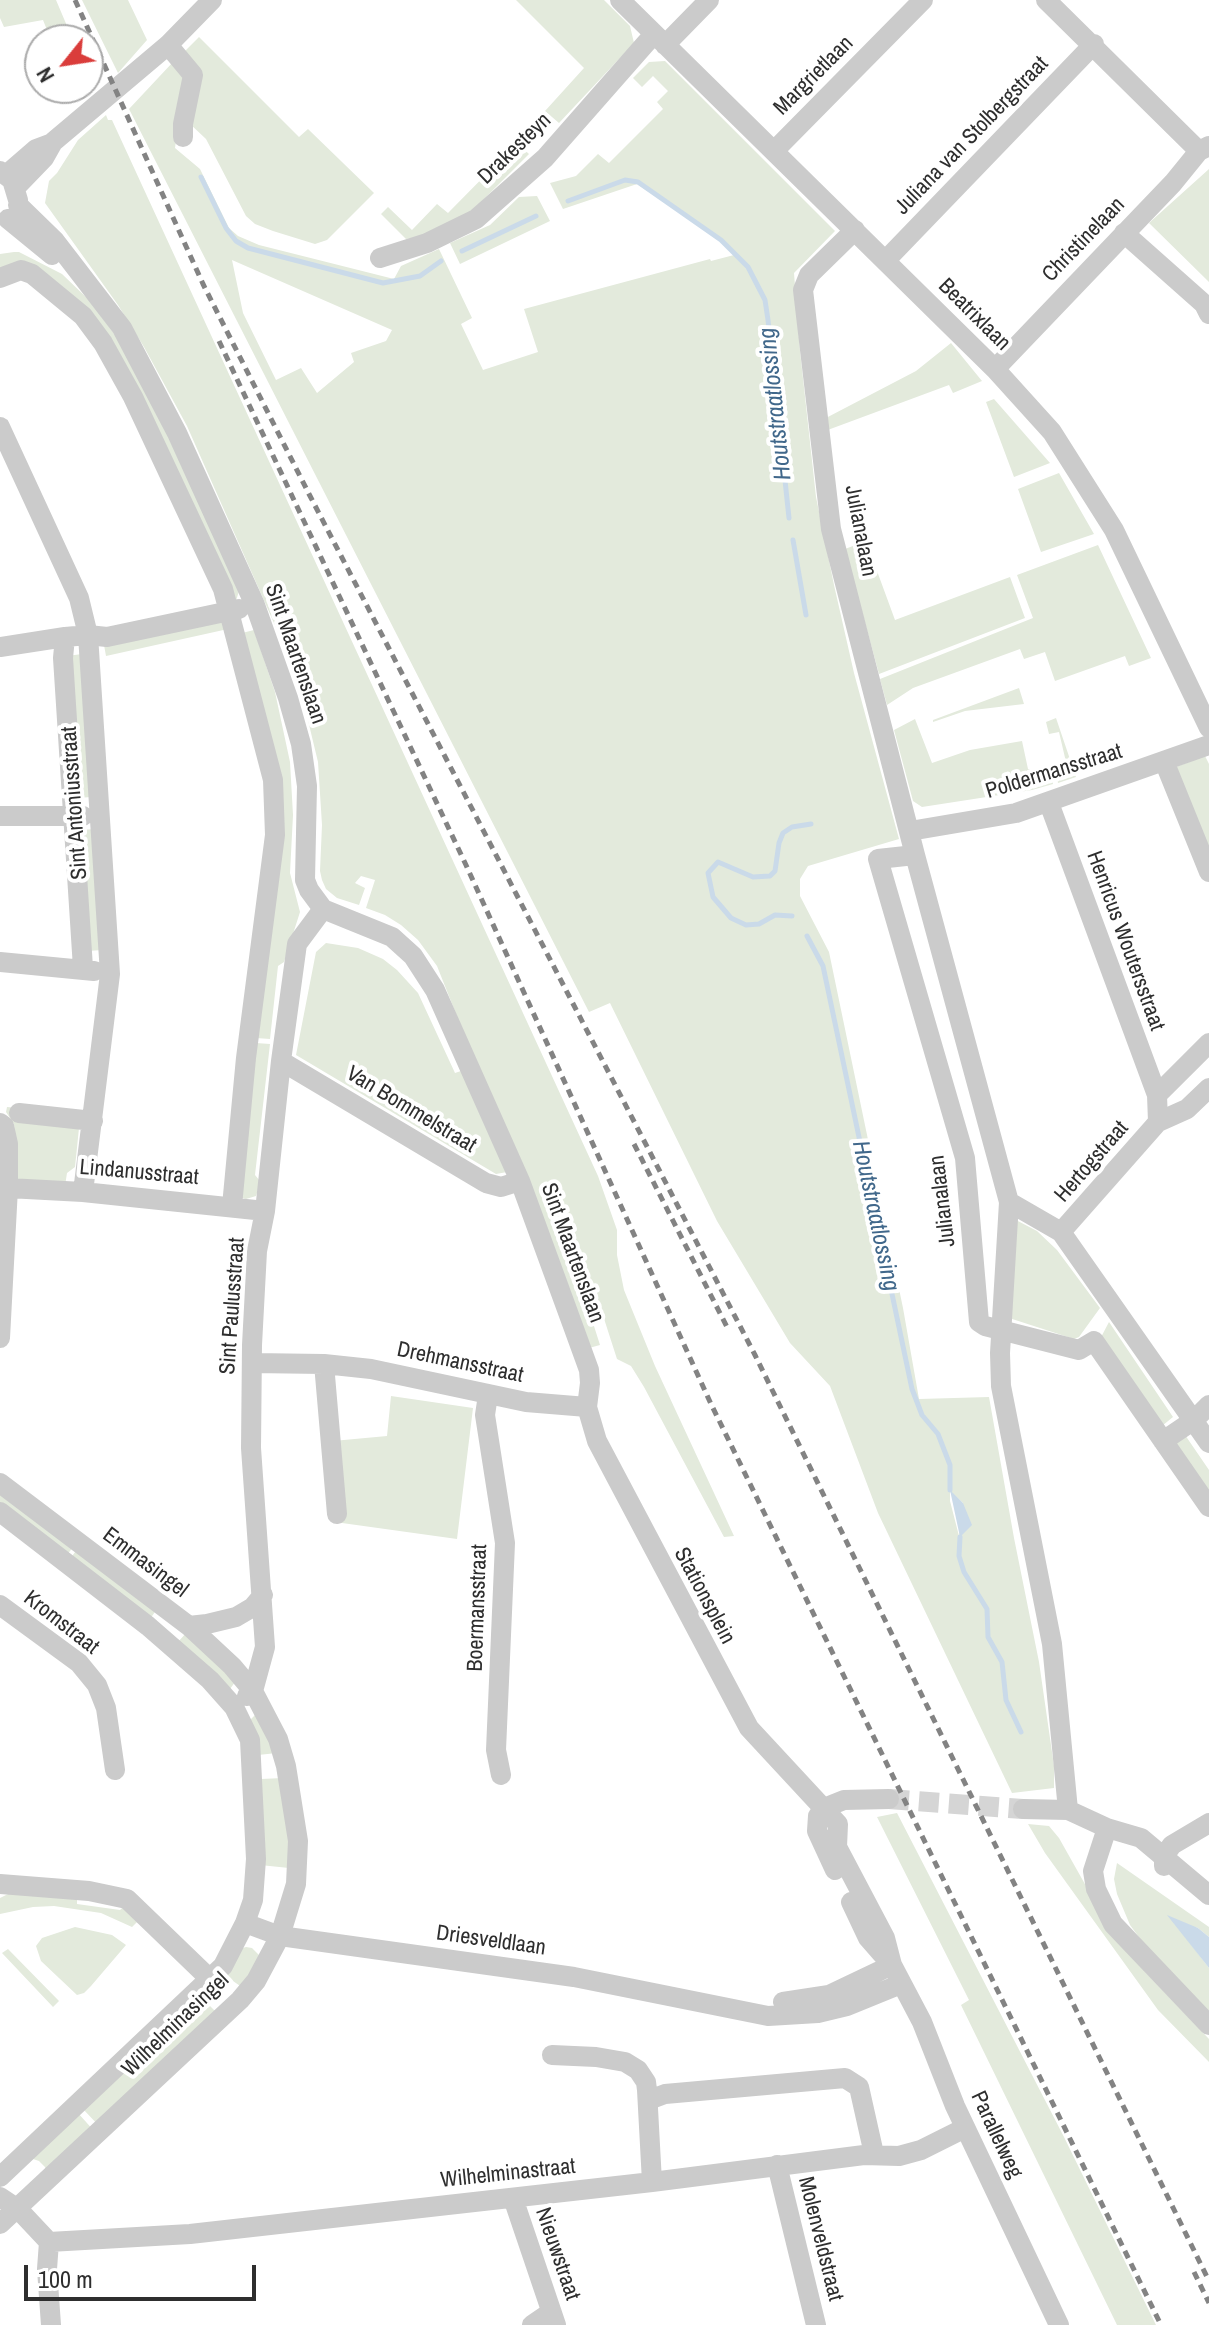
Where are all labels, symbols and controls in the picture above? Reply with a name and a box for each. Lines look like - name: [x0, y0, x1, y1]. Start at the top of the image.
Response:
- north arrow: [24, 24, 104, 104]
- street label: Margrietlaan: [769, 31, 859, 121]
- street label: Juliana van Stolbergstraat: [890, 51, 1054, 221]
- text: N: [29, 62, 61, 88]
- street label: Drakesteyn: [473, 108, 557, 190]
- street label: Christinelaan: [1037, 192, 1131, 288]
- street label: Beatrixlaan: [932, 273, 1016, 357]
- water label: Houtstraatlossing: [754, 326, 798, 482]
- street label: Julianalaan: [838, 483, 882, 579]
- street label: Sint Maartenslaan: [259, 580, 331, 728]
- street label: Sint Antoniusstraat: [56, 726, 94, 880]
- street label: Poldermansstraat: [983, 739, 1125, 805]
- street label: Henricus Woutersstraat: [1080, 848, 1170, 1034]
- street label: Van Bommelstraat: [341, 1061, 481, 1159]
- street label: Hertogstraat: [1049, 1116, 1135, 1208]
- water label: Houtstraatlossing: [845, 1138, 905, 1294]
- street label: Julianalaan: [924, 1154, 962, 1248]
- street label: Lindanusstraat: [78, 1155, 200, 1191]
- street label: Sint Maartenslaan: [535, 1180, 609, 1326]
- street label: Sint Paulusstraat: [215, 1237, 251, 1375]
- street label: Drehmansstraat: [394, 1337, 526, 1389]
- street label: Emmasingel: [97, 1522, 193, 1604]
- street label: Stationsplein: [668, 1543, 740, 1649]
- street label: Boermansstraat: [463, 1544, 493, 1672]
- street label: Kromstraat: [18, 1585, 104, 1661]
- street label: Driesveldlaan: [435, 1920, 547, 1962]
- street label: Wilhelminasingel: [117, 1967, 235, 2083]
- street label: Parallelweg: [964, 2087, 1028, 2183]
- street label: Wilhelminastraat: [439, 2154, 577, 2194]
- street label: Molenveldstraat: [792, 2174, 848, 2304]
- street label: Nieuwstraat: [529, 2204, 585, 2304]
- scale bar: [28, 2249, 260, 2299]
- text: 100 m: [38, 2263, 93, 2295]

